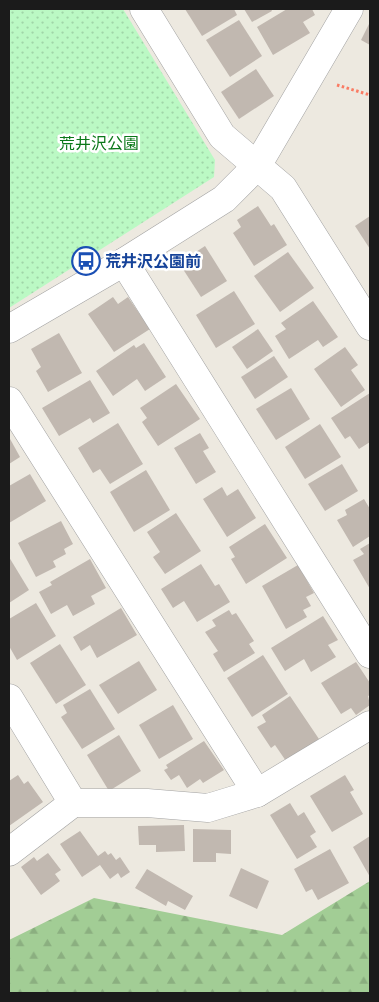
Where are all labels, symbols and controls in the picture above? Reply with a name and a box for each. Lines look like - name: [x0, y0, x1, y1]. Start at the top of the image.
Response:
- park label: 荒井沢公園: [59, 134, 139, 153]
- bus stop icon: 荒井沢公園前: [71, 246, 101, 276]
- place label: 荒井沢公園前: [105, 252, 201, 271]

